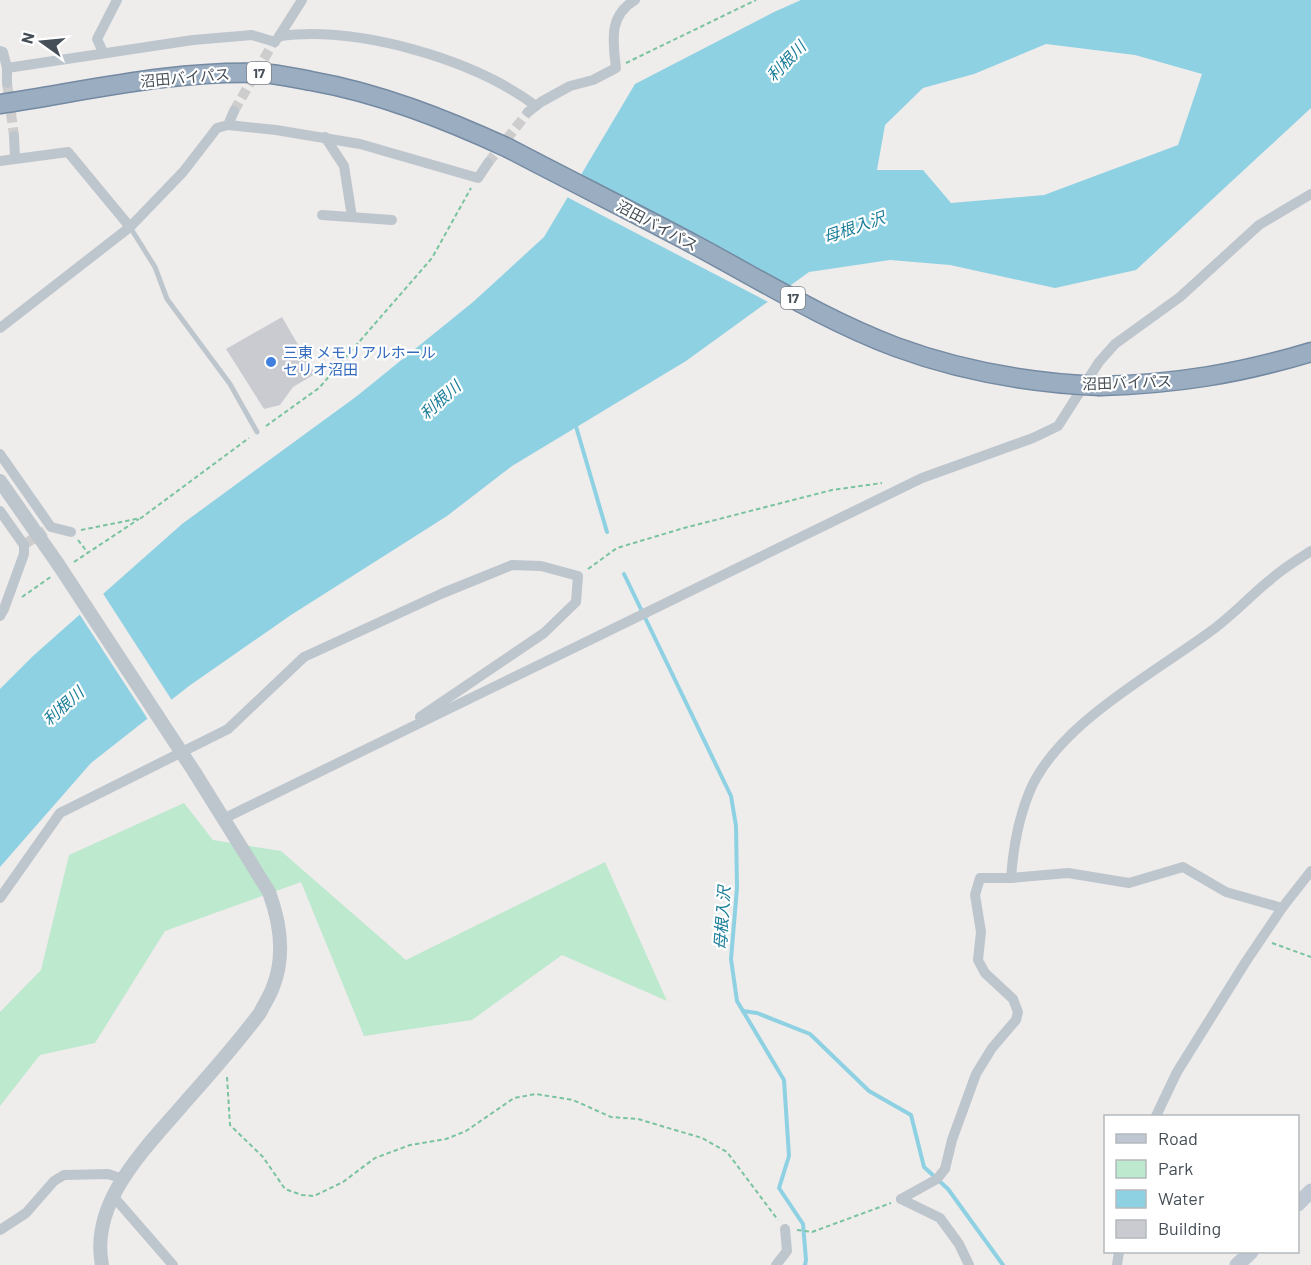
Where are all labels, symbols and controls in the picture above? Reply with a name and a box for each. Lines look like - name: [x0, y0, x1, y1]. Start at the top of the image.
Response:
- north arrow: [12, 12, 72, 72]
- text: N: [16, 30, 38, 46]
- water label: 利根川: [762, 35, 811, 85]
- road number: 17: [247, 62, 271, 84]
- street label: 沼田バイパス: [139, 64, 230, 90]
- street label: 沼田バイパス: [614, 196, 701, 254]
- water label: 母根入沢: [820, 206, 889, 246]
- road number: 17: [781, 287, 805, 309]
- place label: 三東 メモリアルホール セリオ沼田: [283, 343, 436, 378]
- marker: 三東 メモリアルホール セリオ沼田: [264, 355, 278, 369]
- street label: 沼田バイパス: [1082, 371, 1172, 393]
- water label: 利根川: [415, 375, 465, 423]
- water label: 利根川: [38, 681, 88, 729]
- water label: 母根入沢: [710, 883, 733, 951]
- legend: [1104, 1115, 1299, 1253]
- text: Road: [1158, 1127, 1198, 1149]
- text: Park: [1158, 1157, 1193, 1179]
- text: Water: [1158, 1187, 1205, 1209]
- text: Building: [1158, 1217, 1221, 1239]

